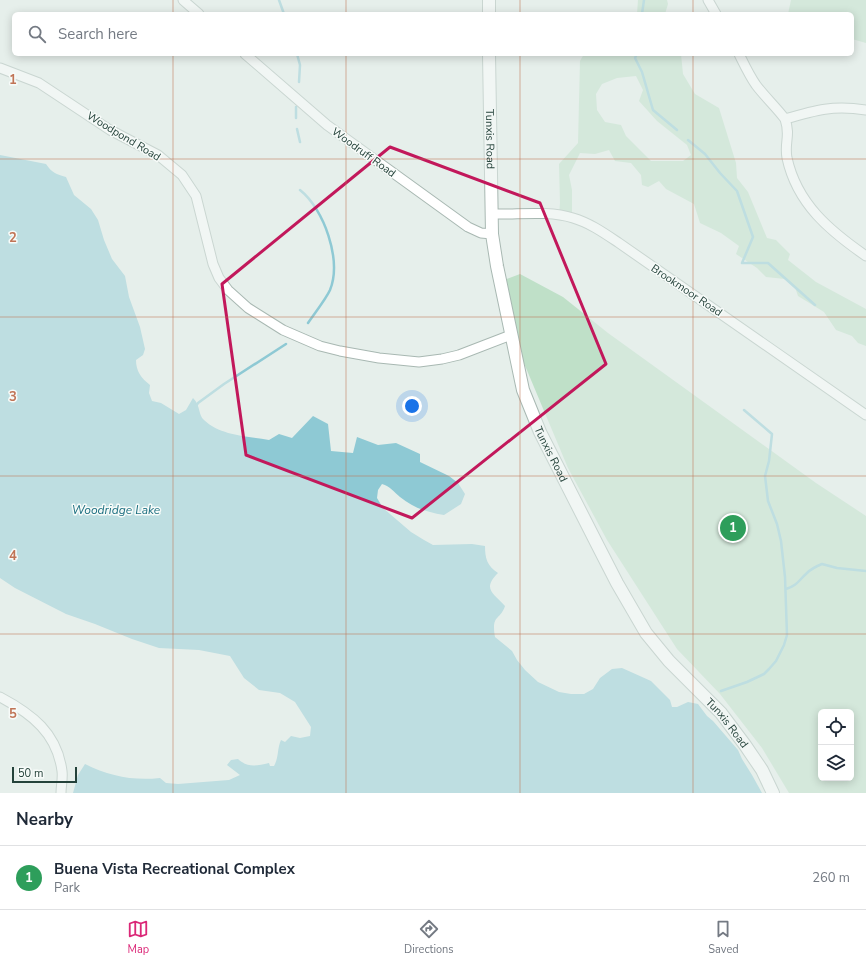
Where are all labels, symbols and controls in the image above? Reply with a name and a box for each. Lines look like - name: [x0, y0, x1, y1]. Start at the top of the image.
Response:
- search box: [12, 12, 854, 56]
- icon: search: [26, 23, 48, 45]
- text: Search here: [58, 24, 138, 44]
- text: 1: [9, 71, 17, 89]
- street label: Woodpond Road: [84, 108, 163, 164]
- street label: Tunxis Road: [482, 109, 498, 169]
- street label: Woodruff Road: [329, 124, 399, 181]
- text: 2: [9, 229, 17, 247]
- street label: Brookmoor Road: [648, 261, 725, 320]
- text: 3: [9, 388, 17, 406]
- your location: [402, 396, 422, 416]
- street label: Tunxis Road: [530, 424, 571, 484]
- water label: Woodridge Lake: [72, 502, 161, 518]
- pin: 1: [720, 513, 746, 543]
- text: 4: [9, 547, 17, 565]
- street label: Tunxis Road: [702, 695, 752, 751]
- text: 5: [9, 705, 17, 723]
- map controls: [818, 709, 854, 781]
- button: locate: [818, 709, 854, 745]
- button: layers: [818, 745, 854, 781]
- scale bar: [12, 765, 77, 784]
- text: 50 m: [18, 766, 43, 781]
- text: Nearby: [16, 808, 73, 831]
- text: Buena Vista Recreational Complex: [54, 859, 295, 879]
- text: 1: [25, 869, 33, 887]
- text: 260 m: [812, 869, 850, 887]
- text: Park: [54, 879, 80, 897]
- tab: Map: [127, 918, 149, 957]
- tab: Directions: [404, 918, 454, 957]
- tab: Saved: [708, 918, 739, 957]

